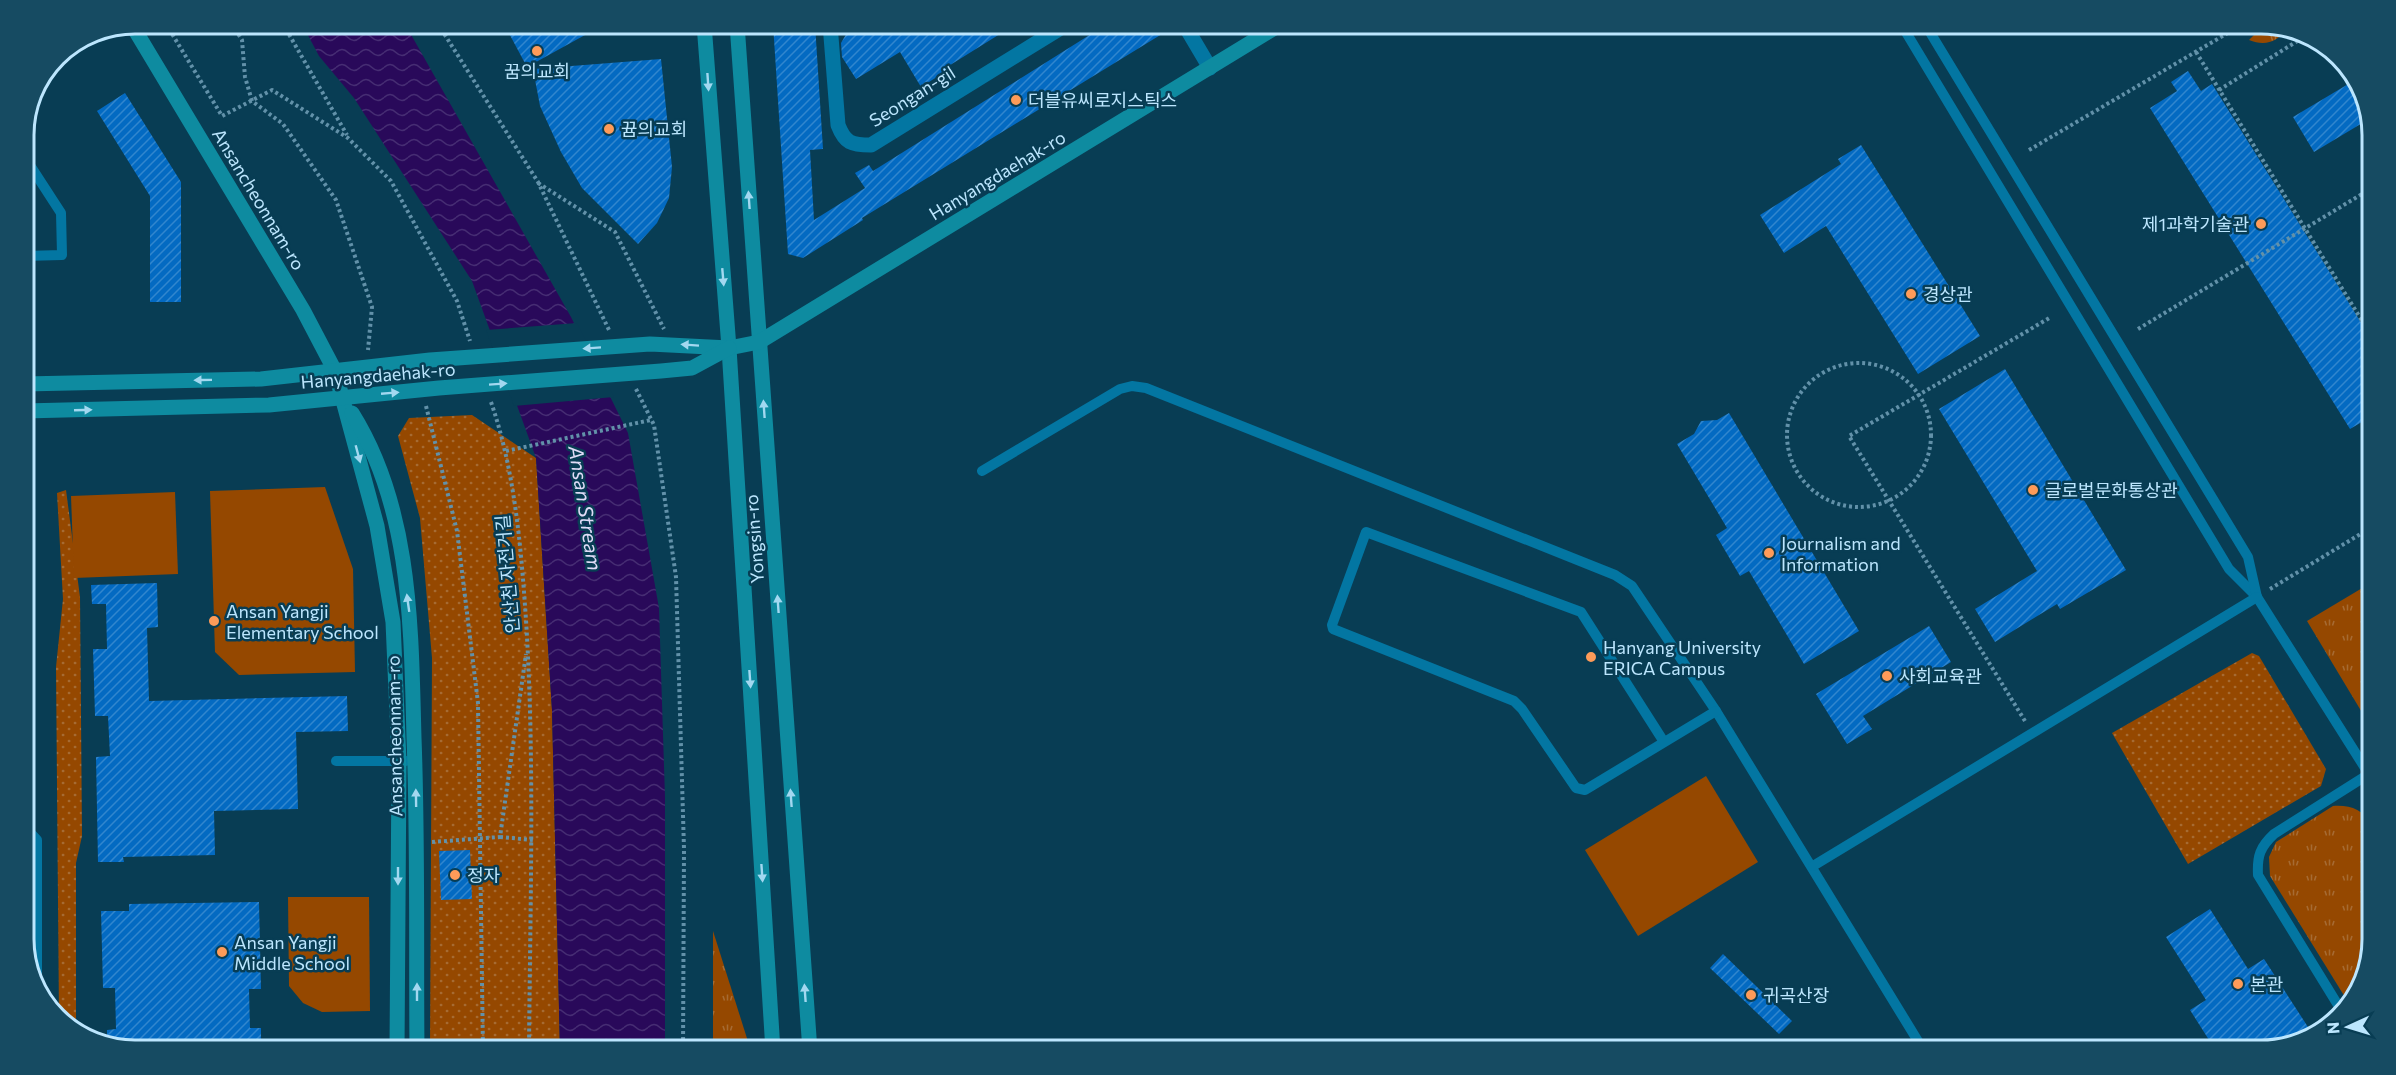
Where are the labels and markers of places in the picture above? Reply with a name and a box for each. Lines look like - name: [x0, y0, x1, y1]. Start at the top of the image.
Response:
- marker: 꿈의교회: [530, 44, 544, 58]
- place label: 꿈의교회: [504, 60, 570, 82]
- place label: 더블유씨로지스틱스: [1028, 89, 1177, 111]
- marker: 더블유씨로지스틱스: [1009, 93, 1023, 107]
- place label: 뀸의교회: [621, 118, 687, 140]
- marker: 뀸의교회: [602, 122, 616, 136]
- place label: 제1과학기술관: [2142, 213, 2249, 235]
- marker: 제1과학기술관: [2254, 217, 2268, 231]
- place label: 경상관: [1923, 283, 1973, 305]
- marker: 경상관: [1904, 287, 1918, 301]
- place label: 글로벌문화통상관: [2045, 479, 2178, 501]
- marker: 글로벌문화통상관: [2026, 483, 2040, 497]
- place label: Journalism and Information: [1781, 532, 1901, 575]
- marker: Journalism and Information: [1762, 546, 1776, 560]
- place label: Ansan Yangji Elementary School: [226, 600, 379, 643]
- marker: Ansan Yangji Elementary School: [207, 614, 221, 628]
- place label: Hanyang University ERICA Campus: [1603, 636, 1761, 679]
- marker: Hanyang University ERICA Campus: [1584, 650, 1598, 664]
- place label: 사회교육관: [1899, 665, 1982, 687]
- marker: 사회교육관: [1880, 669, 1894, 683]
- place label: 정자: [467, 864, 501, 886]
- marker: 정자: [448, 868, 462, 882]
- place label: Ansan Yangji Middle School: [234, 931, 350, 974]
- marker: Ansan Yangji Middle School: [215, 945, 229, 959]
- place label: 본관: [2250, 973, 2284, 995]
- marker: 본관: [2231, 977, 2245, 991]
- place label: 귀곡산장: [1763, 984, 1829, 1006]
- marker: 귀곡산장: [1744, 988, 1758, 1002]

